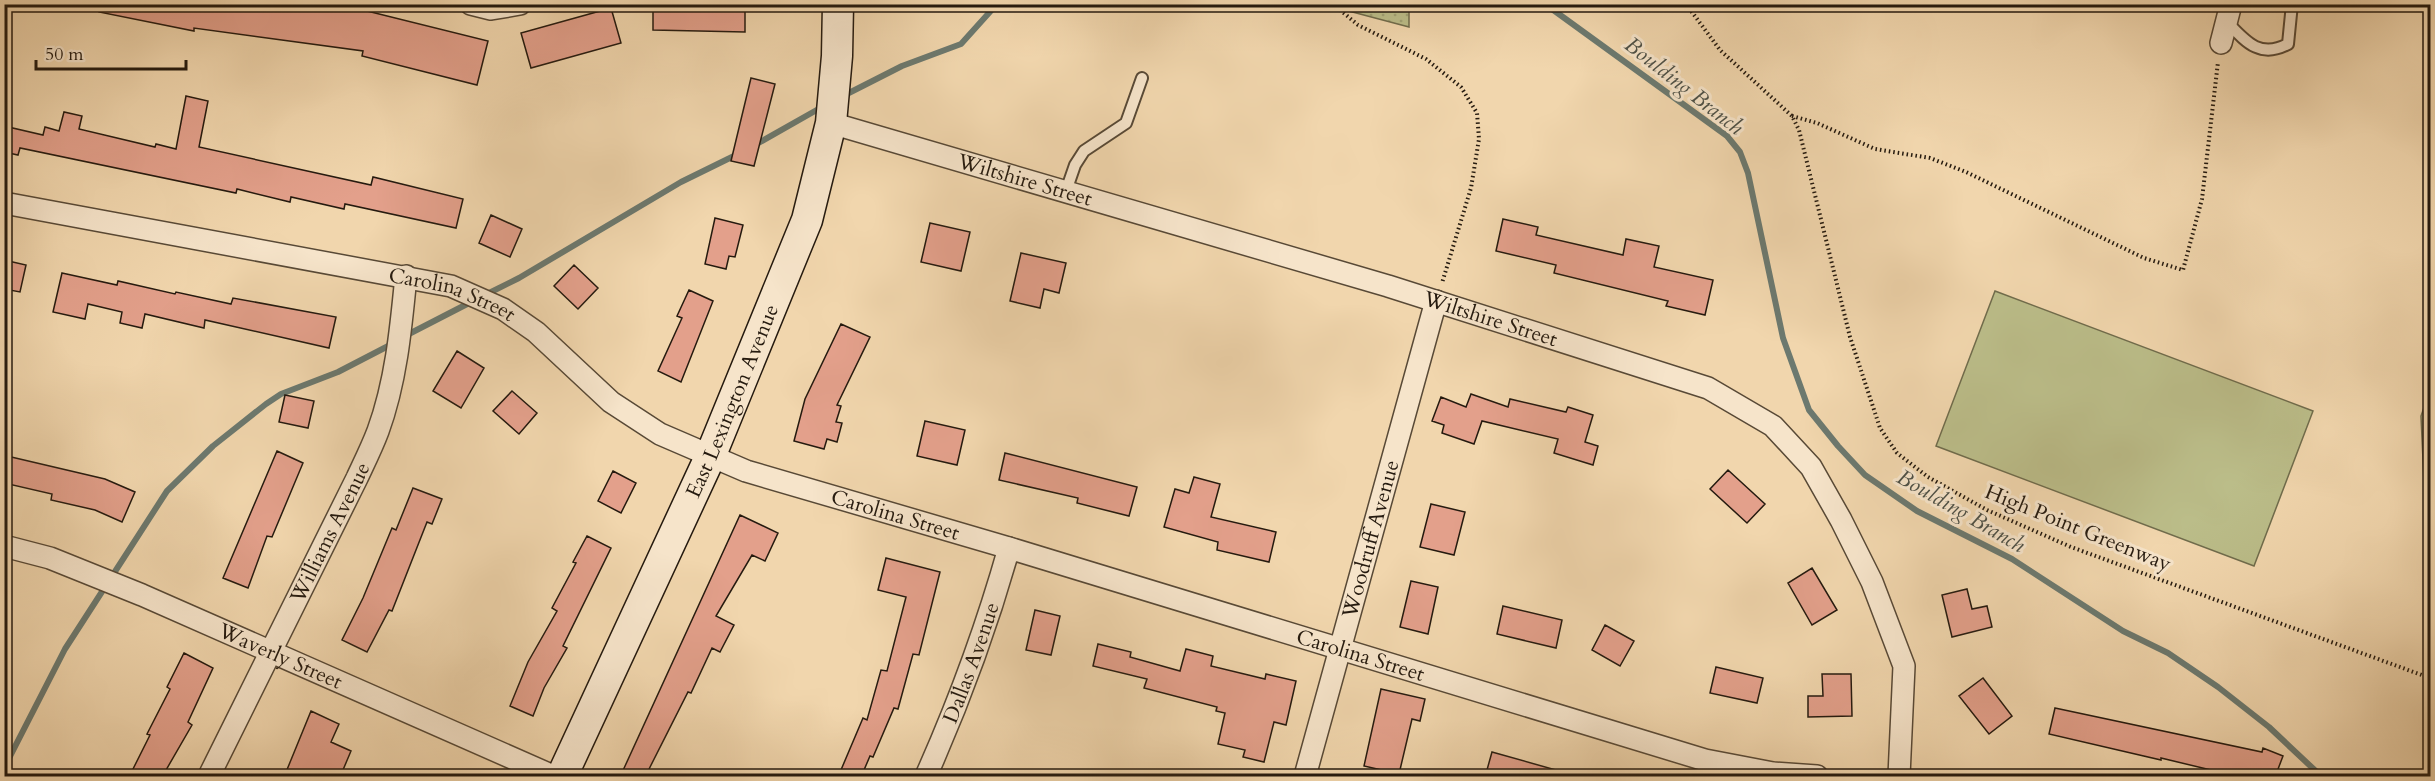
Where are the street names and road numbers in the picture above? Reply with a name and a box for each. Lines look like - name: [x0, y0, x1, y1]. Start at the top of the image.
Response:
- street label: Wiltshire Street: [953, 146, 1096, 213]
- street label: Carolina Street: [386, 260, 522, 328]
- street label: Wiltshire Street: [1419, 283, 1562, 354]
- street label: East Lexington Avenue: [679, 300, 786, 502]
- street label: Woodruff Avenue: [1335, 457, 1406, 622]
- street label: Williams Avenue: [282, 458, 377, 608]
- street label: High Point Greenway: [1981, 477, 2175, 579]
- street label: Carolina Street: [828, 482, 963, 547]
- street label: Dallas Avenue: [936, 599, 1006, 727]
- street label: Waverly Street: [213, 616, 347, 696]
- street label: Carolina Street: [1293, 622, 1429, 688]

